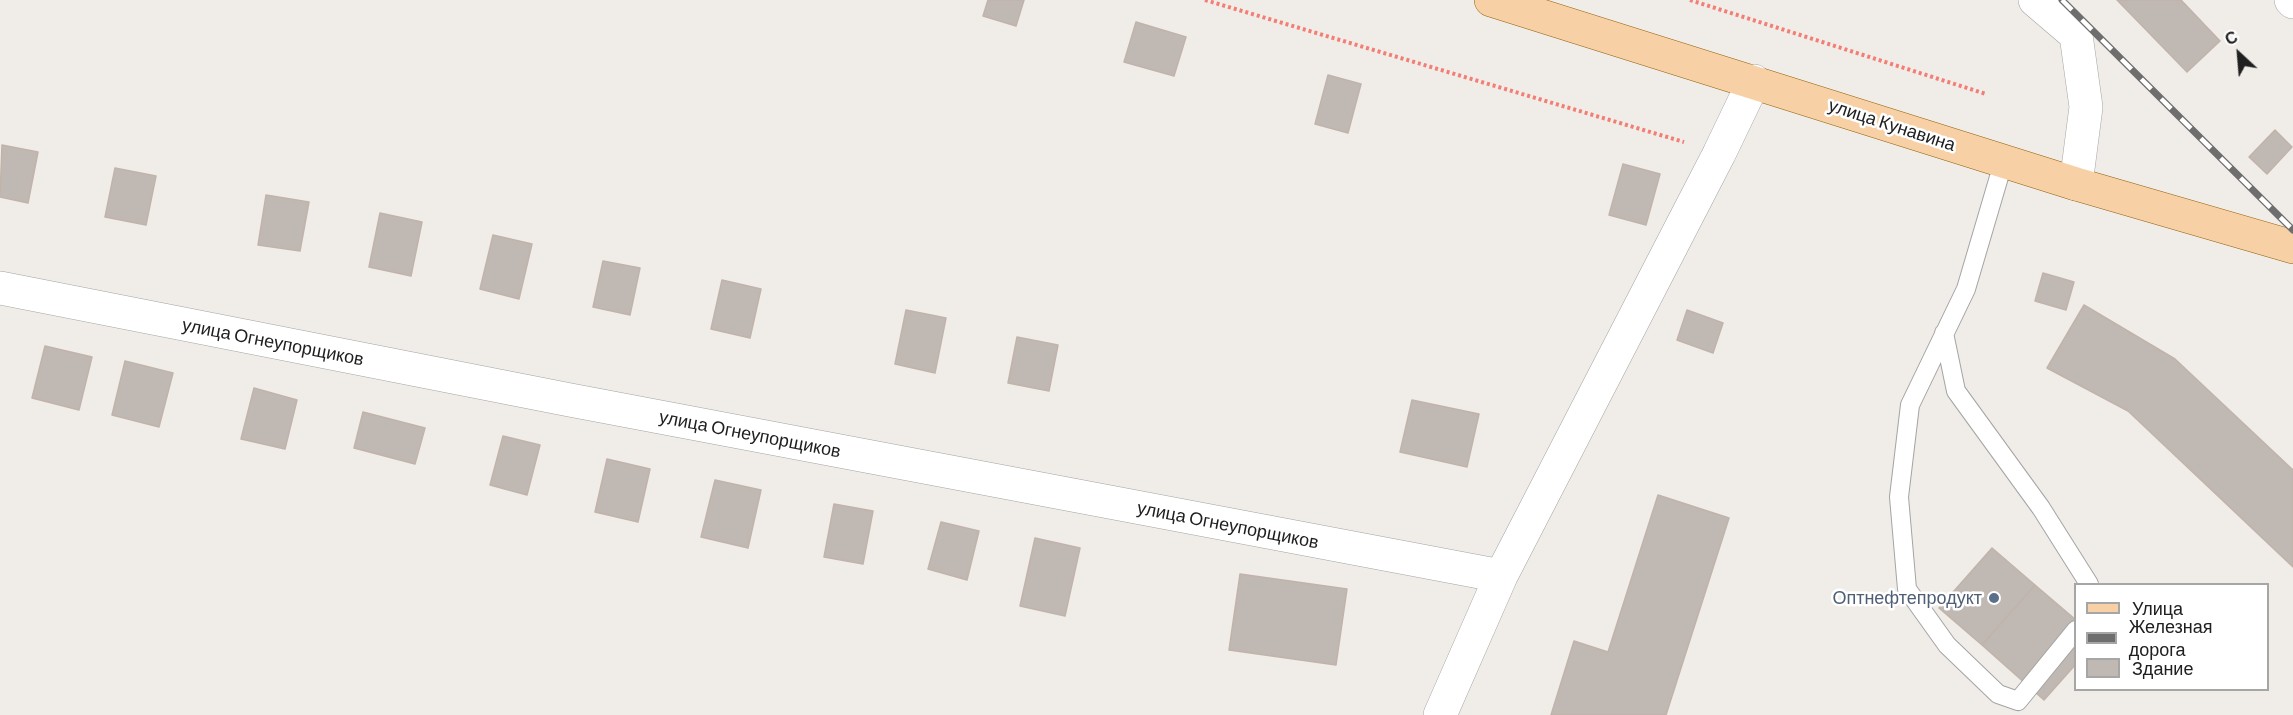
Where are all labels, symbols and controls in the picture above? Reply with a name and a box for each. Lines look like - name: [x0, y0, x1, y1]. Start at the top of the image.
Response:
- north arrow: [2209, 24, 2269, 84]
- text: С: [2222, 26, 2240, 48]
- street label: улица Кунавина: [1826, 94, 1958, 156]
- street label: улица Огнеупорщиков: [180, 314, 366, 370]
- street label: улица Огнеупорщиков: [657, 406, 843, 462]
- street label: улица Огнеупорщиков: [1135, 497, 1321, 553]
- legend: [2074, 583, 2269, 691]
- place label: Оптнефтепродукт: [1832, 587, 1982, 609]
- marker: Оптнефтепродукт: [1987, 591, 2001, 605]
- text: Улица: [2132, 597, 2183, 619]
- text: Железная дорога: [2129, 615, 2213, 660]
- text: Здание: [2132, 657, 2193, 679]

